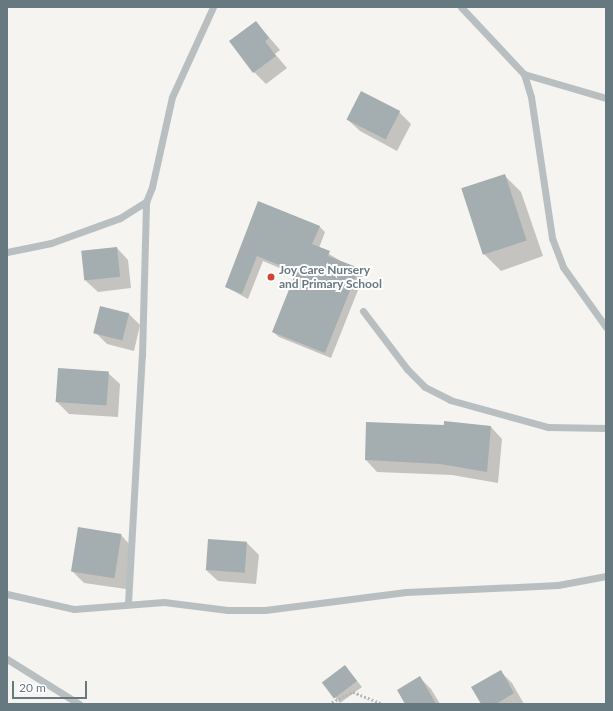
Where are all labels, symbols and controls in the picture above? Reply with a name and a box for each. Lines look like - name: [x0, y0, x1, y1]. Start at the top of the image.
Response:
- place label: Joy Care Nursery and Primary School: [279, 263, 382, 291]
- marker: Joy Care Nursery and Primary School: [266, 272, 276, 282]
- scale bar: [14, 673, 89, 699]
- text: 20 m: [19, 680, 46, 695]

